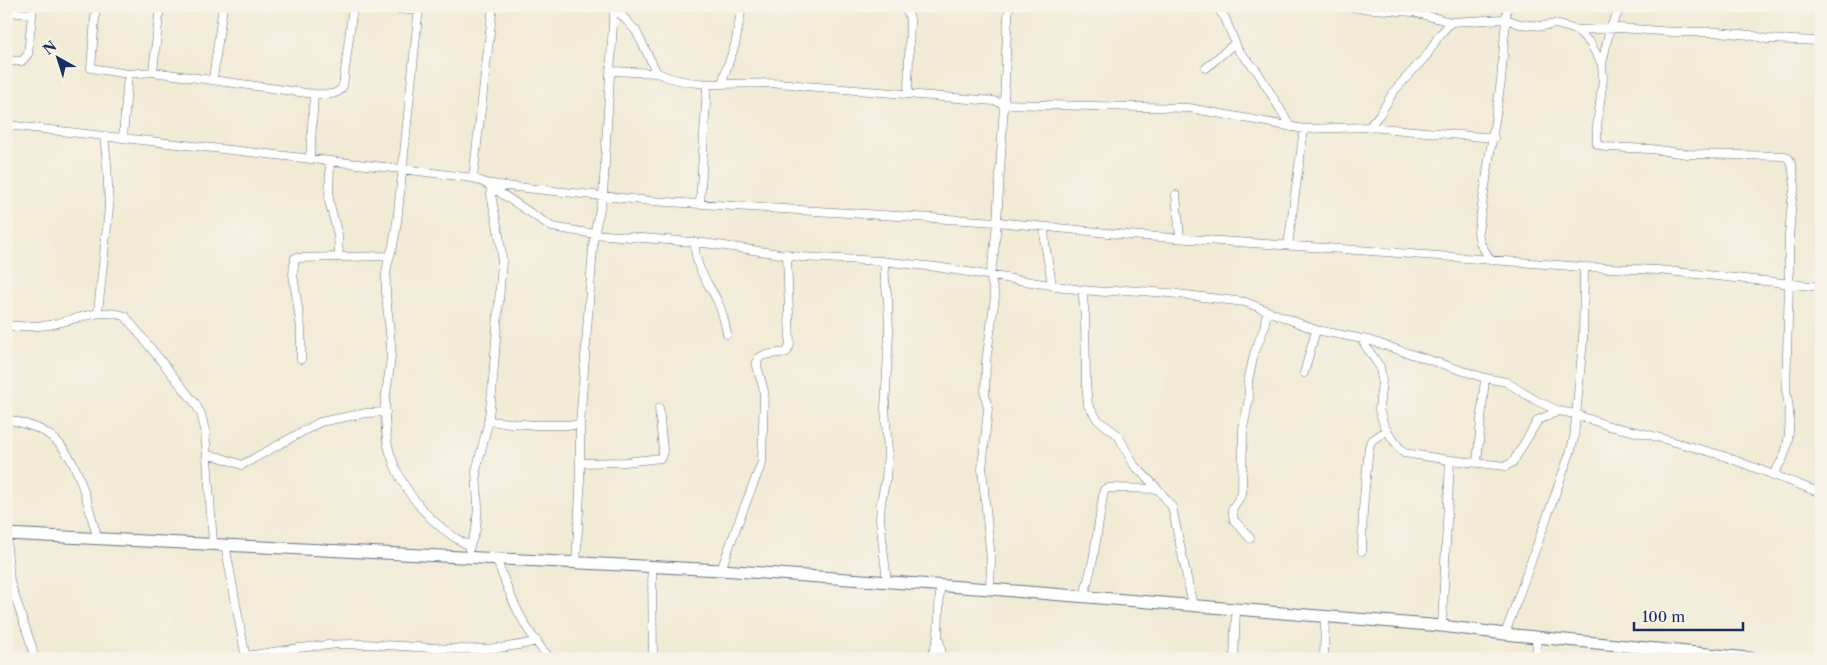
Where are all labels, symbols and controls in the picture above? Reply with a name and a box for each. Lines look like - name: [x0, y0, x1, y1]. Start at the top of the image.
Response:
- north arrow: [32, 32, 82, 82]
- text: N: [39, 37, 60, 59]
- scale bar: [1634, 600, 1743, 632]
- text: 100 m: [1642, 607, 1685, 626]

